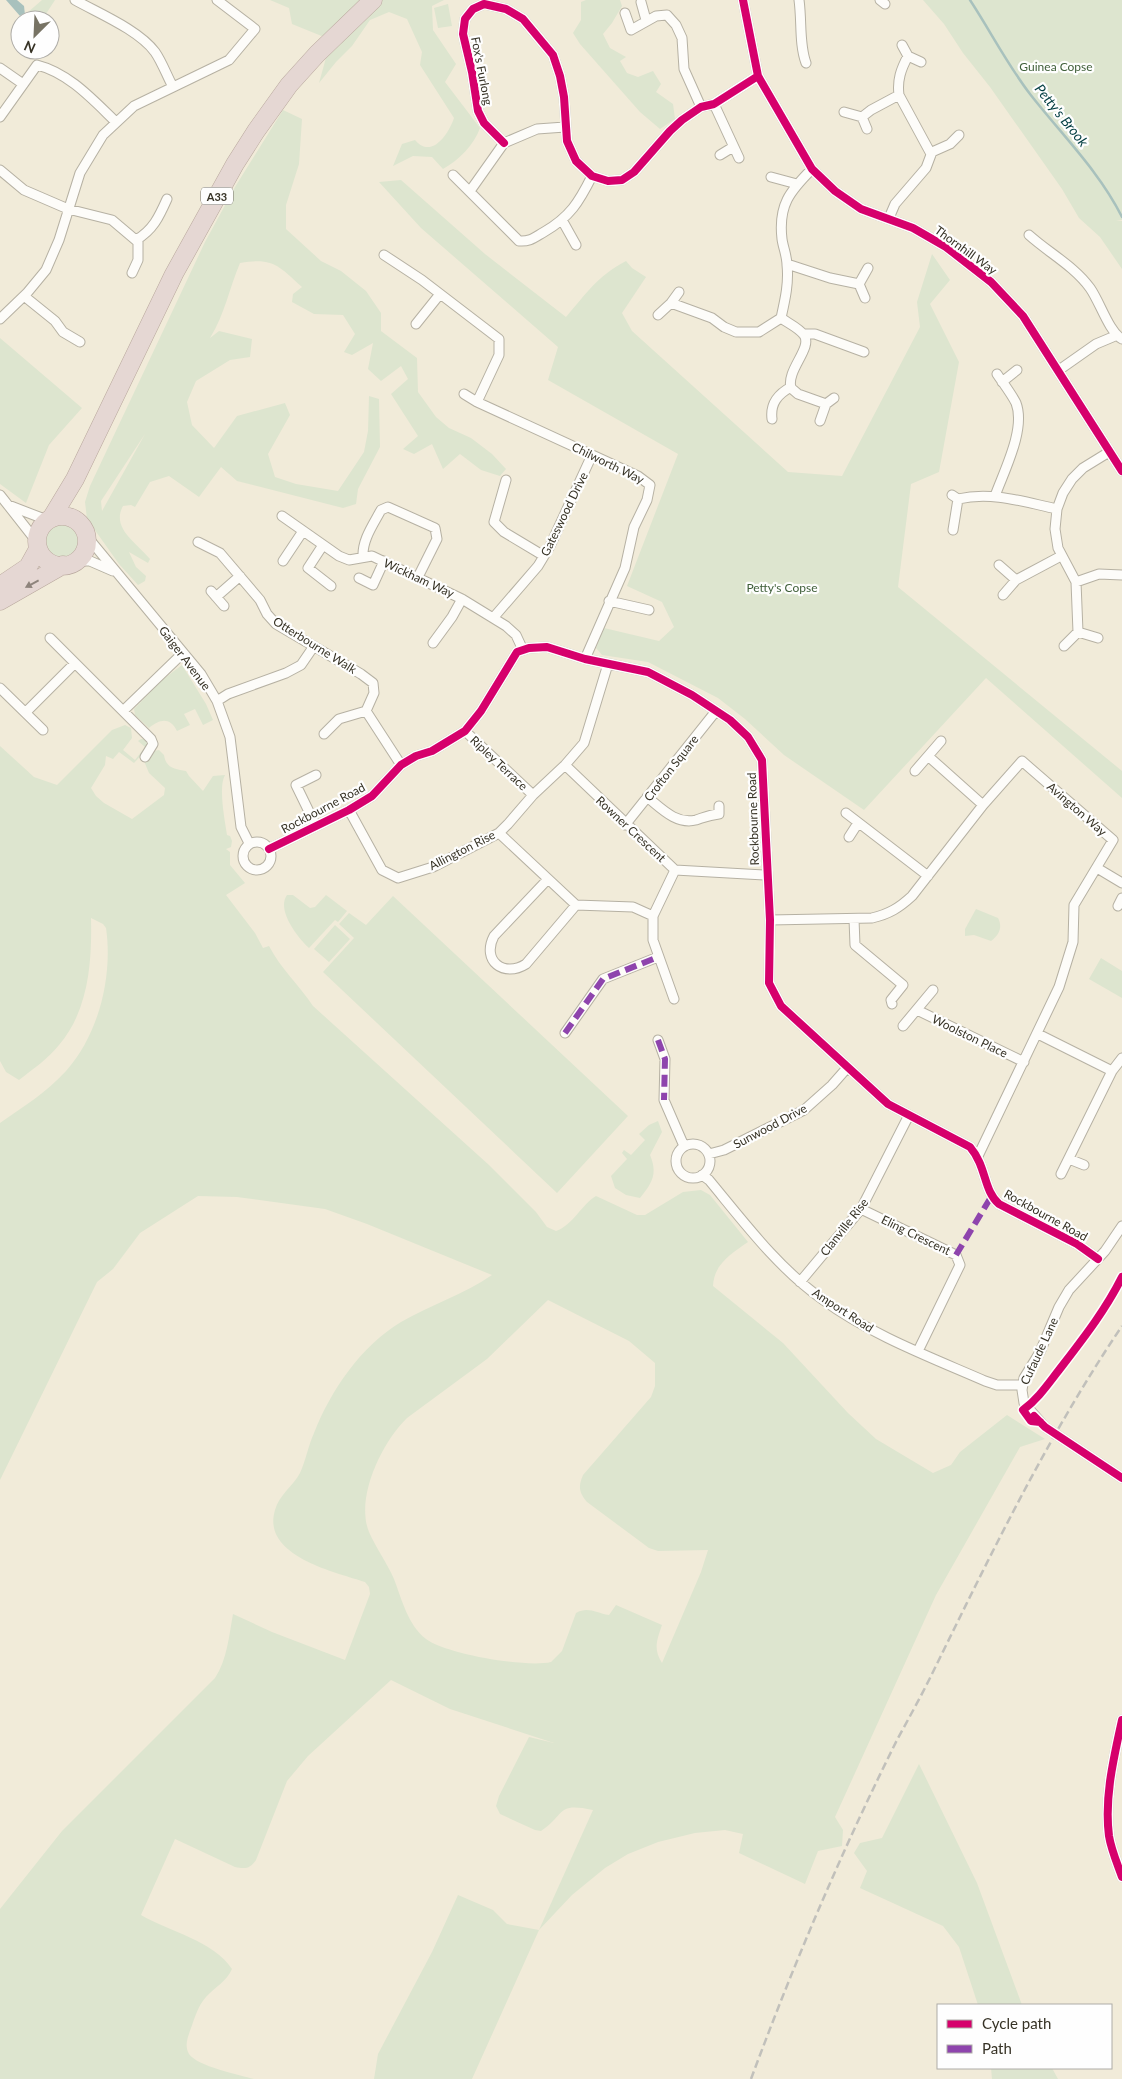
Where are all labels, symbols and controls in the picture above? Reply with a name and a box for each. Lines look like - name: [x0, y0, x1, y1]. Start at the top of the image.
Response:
- north arrow: [10, 10, 60, 60]
- street label: Fox's Furlong: [468, 36, 496, 106]
- text: N: [21, 37, 38, 57]
- park label: Guinea Copse: [1019, 59, 1093, 74]
- water label: Petty's Brook: [1032, 80, 1093, 150]
- road number: A33: [201, 188, 233, 205]
- street label: Thornhill Way: [932, 222, 1001, 278]
- street label: Chilworth Way: [569, 439, 647, 487]
- street label: Gateswood Drive: [537, 469, 591, 559]
- street label: Wickham Way: [381, 555, 457, 601]
- one-way arrow: [25, 580, 39, 588]
- park label: Petty's Copse: [746, 580, 818, 595]
- street label: Otterbourne Walk: [270, 613, 360, 677]
- street label: Gaiger Avenue: [156, 623, 214, 693]
- street label: Crofton Square: [641, 732, 701, 804]
- street label: Ripley Terrace: [467, 733, 531, 793]
- street label: Rockbourne Road: [744, 772, 762, 866]
- street label: Avington Way: [1044, 779, 1110, 839]
- street label: Rockbourne Road: [278, 780, 368, 836]
- street label: Rowner Crescent: [593, 793, 670, 866]
- street label: Allington Rise: [426, 827, 498, 873]
- street label: Woolston Place: [930, 1011, 1010, 1061]
- street label: Sunwood Drive: [731, 1100, 809, 1152]
- street label: Rockbourne Road: [1002, 1186, 1090, 1244]
- street label: Clanville Rise: [817, 1195, 871, 1259]
- street label: Eling Crescent: [879, 1212, 954, 1259]
- street label: Amport Road: [810, 1285, 876, 1335]
- street label: Cufaude Lane: [1017, 1315, 1061, 1387]
- legend: [937, 2004, 1112, 2069]
- text: Cycle path: [982, 2014, 1051, 2032]
- text: Path: [982, 2039, 1012, 2057]

